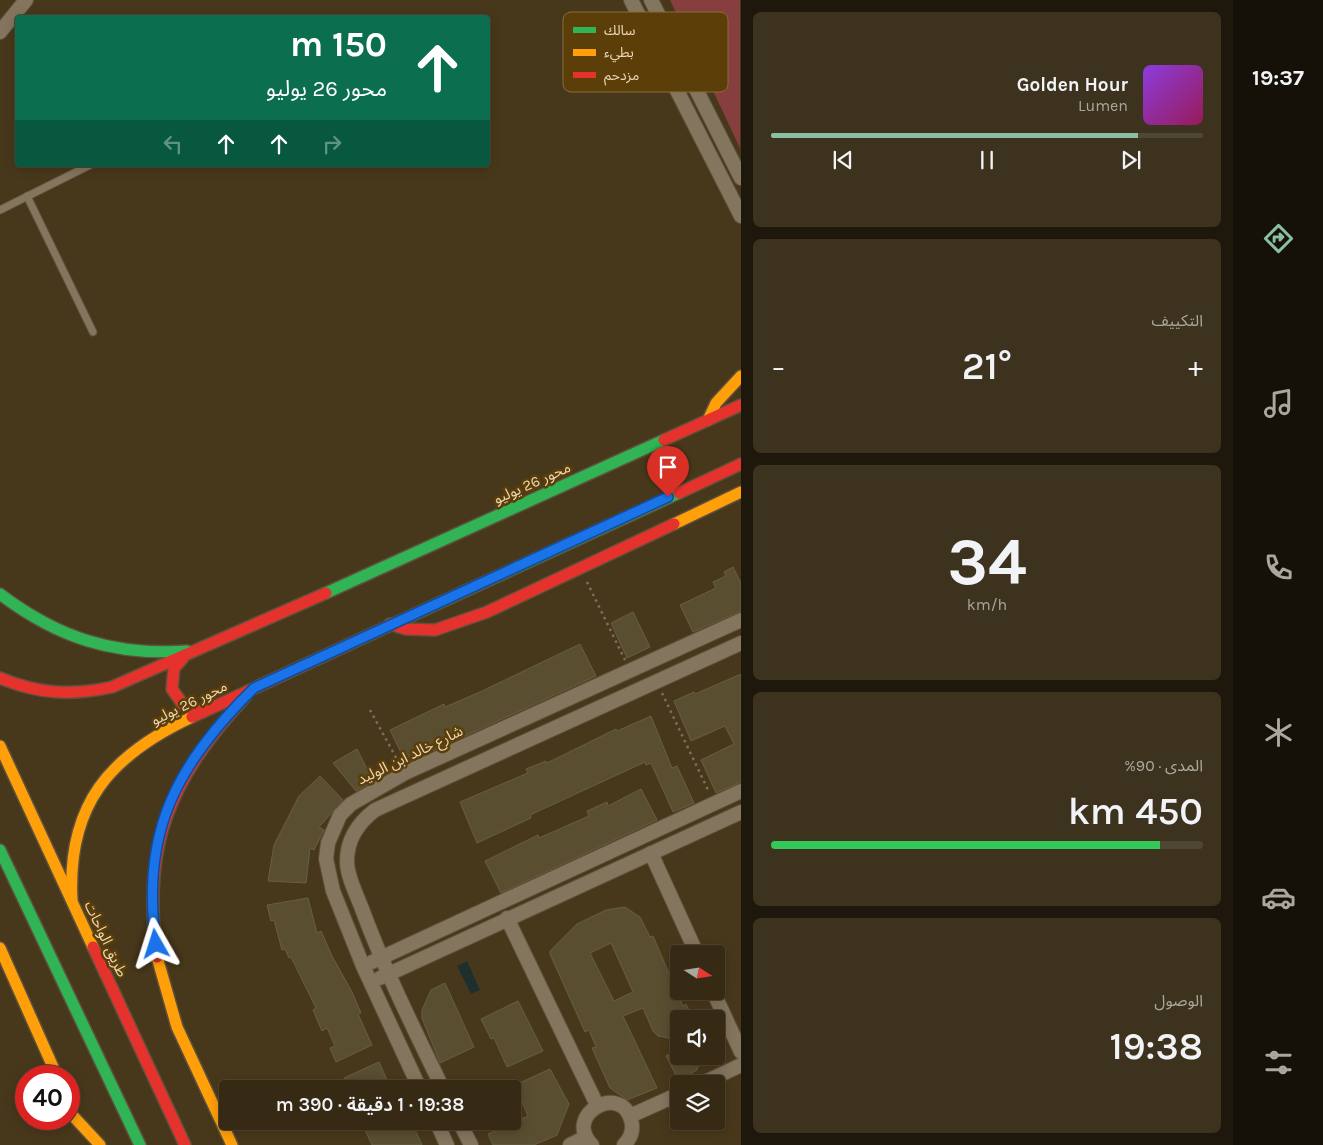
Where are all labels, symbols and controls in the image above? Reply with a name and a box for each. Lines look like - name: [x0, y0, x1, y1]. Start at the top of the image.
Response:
- legend: [563, 12, 728, 92]
- text: سالك: [604, 22, 636, 39]
- text: 150 m: [290, 24, 387, 65]
- icon: ahead: [405, 35, 470, 100]
- text: بطيء: [604, 44, 634, 63]
- text: 19:37: [1252, 65, 1304, 91]
- text: مزدحم: [604, 67, 639, 86]
- text: Golden Hour: [1017, 74, 1128, 96]
- text: محور 26 يوليو: [266, 76, 387, 102]
- text: Lumen: [1078, 96, 1128, 115]
- icon: left: [159, 130, 187, 158]
- icon: ahead: [212, 130, 240, 158]
- icon: ahead: [265, 130, 293, 158]
- icon: right: [318, 130, 346, 158]
- icon: previous: [829, 146, 857, 174]
- icon: pause: [973, 146, 1001, 174]
- icon: next: [1117, 146, 1145, 174]
- icon: directions: [1261, 221, 1296, 256]
- text: التكييف: [1151, 311, 1203, 330]
- text: 21°: [962, 344, 1012, 389]
- text: −: [771, 350, 786, 383]
- text: +: [1188, 350, 1203, 383]
- icon: music: [1261, 386, 1296, 421]
- pin: [647, 446, 689, 497]
- icon: arrive: [654, 453, 682, 481]
- street label: محور 26 يوليو: [491, 458, 573, 508]
- text: 34: [947, 524, 1027, 600]
- icon: phone: [1261, 550, 1296, 585]
- text: km/h: [967, 595, 1007, 614]
- street label: محور 26 يوليو: [148, 677, 230, 729]
- icon: climate: [1261, 715, 1296, 750]
- street label: شارع خالد ابن الوليد: [354, 721, 467, 791]
- text: المدى · 90%: [1124, 756, 1203, 775]
- text: 450 km: [1068, 789, 1203, 834]
- icon: car: [1261, 880, 1296, 915]
- street label: طريق الواحات: [80, 898, 131, 980]
- position arrow: [129, 917, 181, 969]
- north arrow: [670, 945, 725, 1000]
- map controls: [670, 945, 725, 1130]
- text: الوصول: [1154, 991, 1203, 1010]
- button: sound: [670, 1010, 725, 1065]
- text: 19:38: [1109, 1024, 1203, 1069]
- icon: filters: [1261, 1045, 1296, 1080]
- speed limit sign: 40: [15, 1065, 80, 1130]
- button: layers: [670, 1075, 725, 1130]
- text: 19:38 · 1 دقيقة · 390 m: [276, 1094, 464, 1116]

